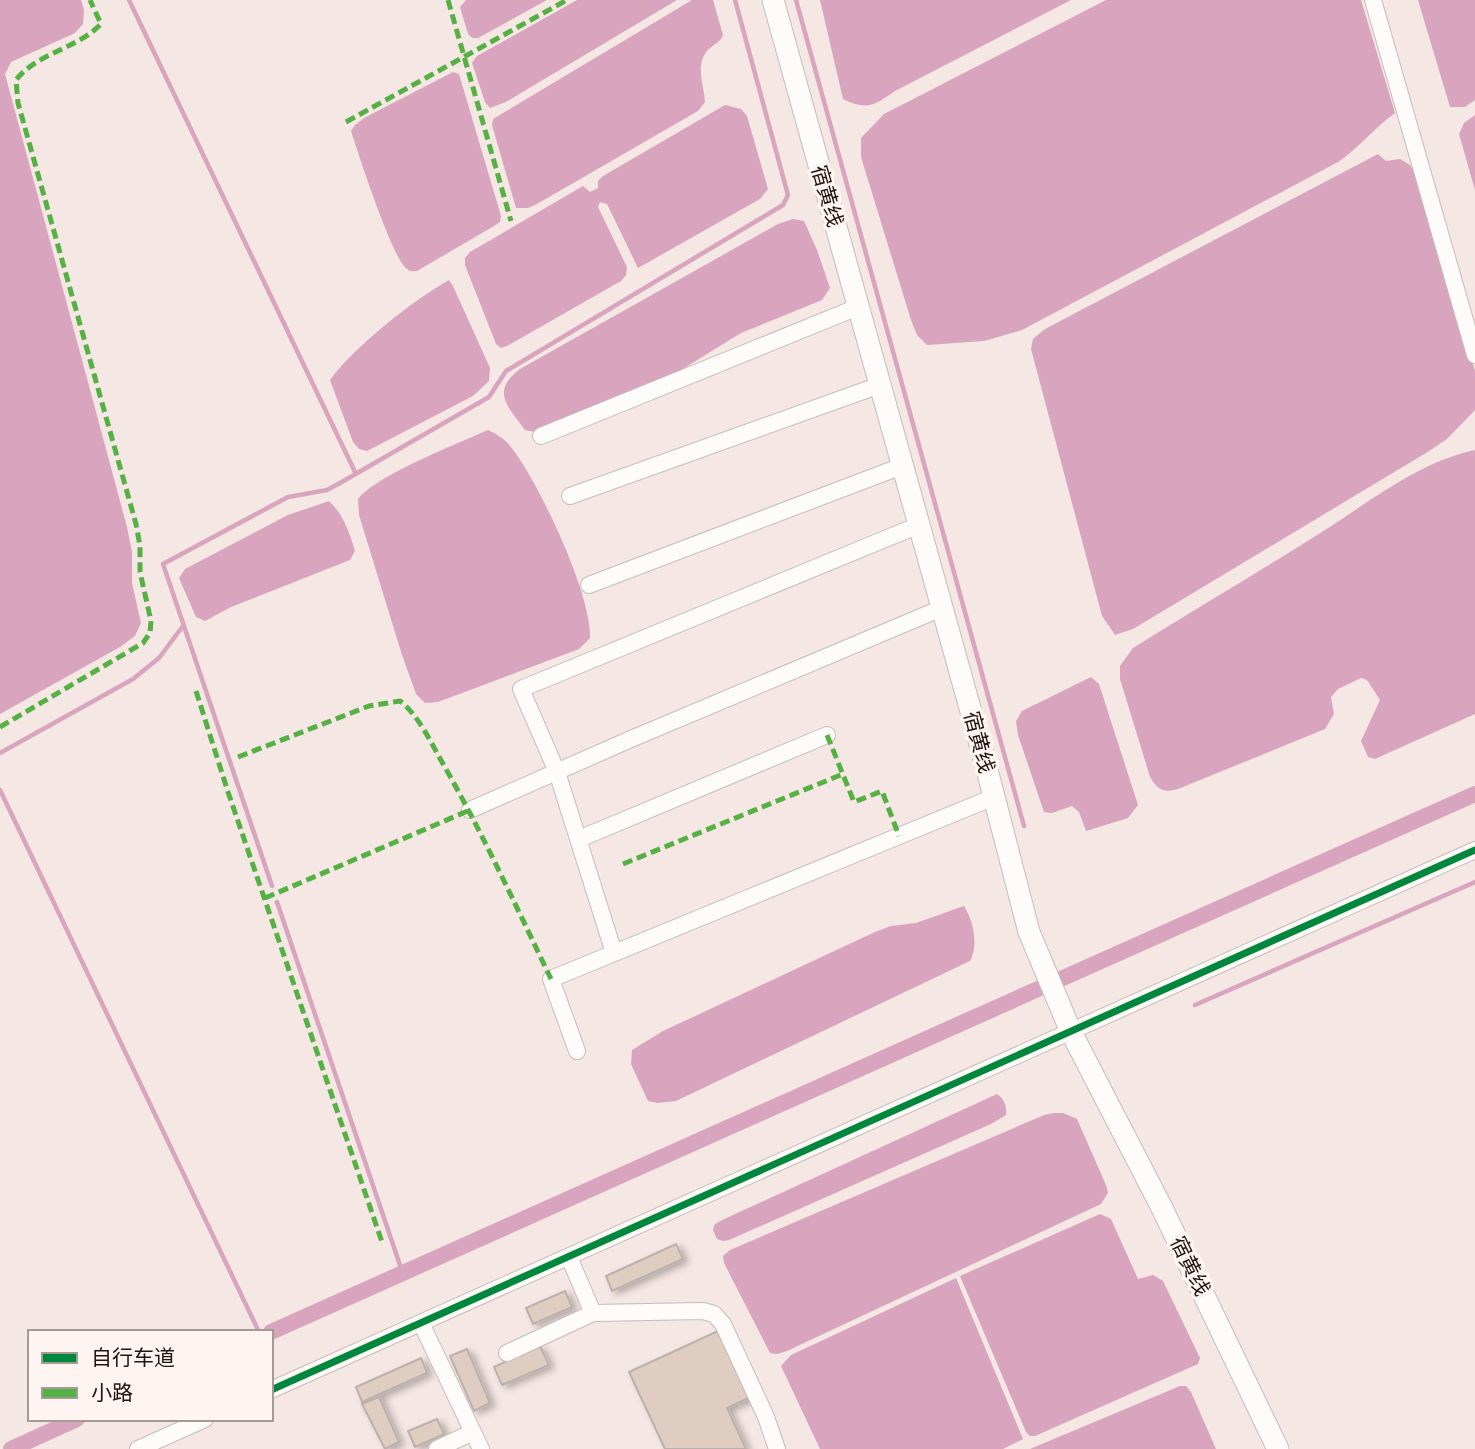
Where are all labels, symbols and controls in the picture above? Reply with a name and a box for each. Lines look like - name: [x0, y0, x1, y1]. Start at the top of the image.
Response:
- street label: 宿黄线: [805, 162, 849, 230]
- street label: 宿黄线: [957, 708, 1001, 776]
- street label: 宿黄线: [1164, 1232, 1216, 1300]
- legend: [28, 1330, 273, 1421]
- text: 自行车道: [91, 1344, 175, 1372]
- text: 小路: [91, 1379, 133, 1407]

